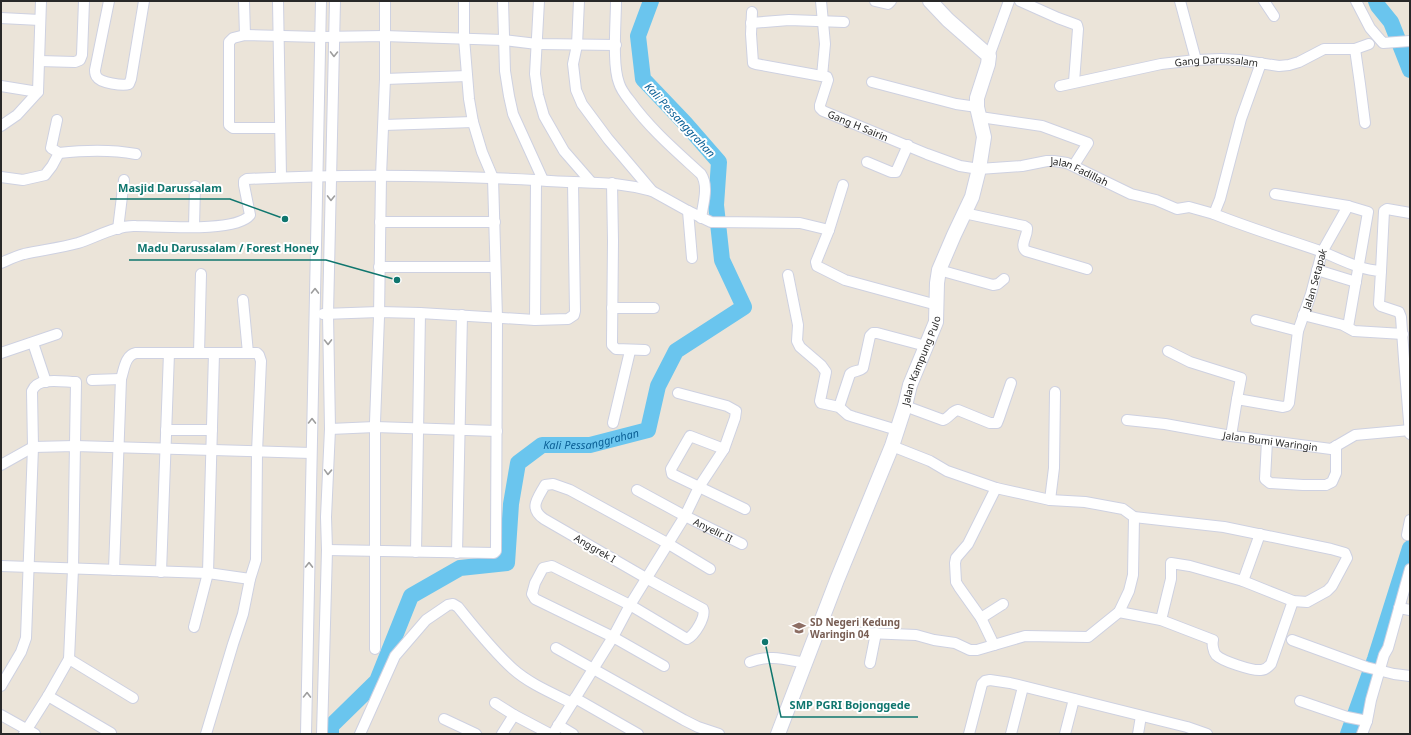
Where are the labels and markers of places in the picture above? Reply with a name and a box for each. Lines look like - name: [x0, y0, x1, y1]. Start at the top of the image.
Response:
- callout: Masjid Darussalam: [110, 176, 230, 199]
- callout: Madu Darussalam / Forest Honey: [129, 237, 326, 260]
- place label: SD Negeri Kedung Waringin 04: [810, 615, 900, 641]
- school or university icon: SD Negeri Kedung Waringin 04: [791, 620, 807, 636]
- callout: SMP PGRI Bojonggede: [781, 694, 918, 717]

